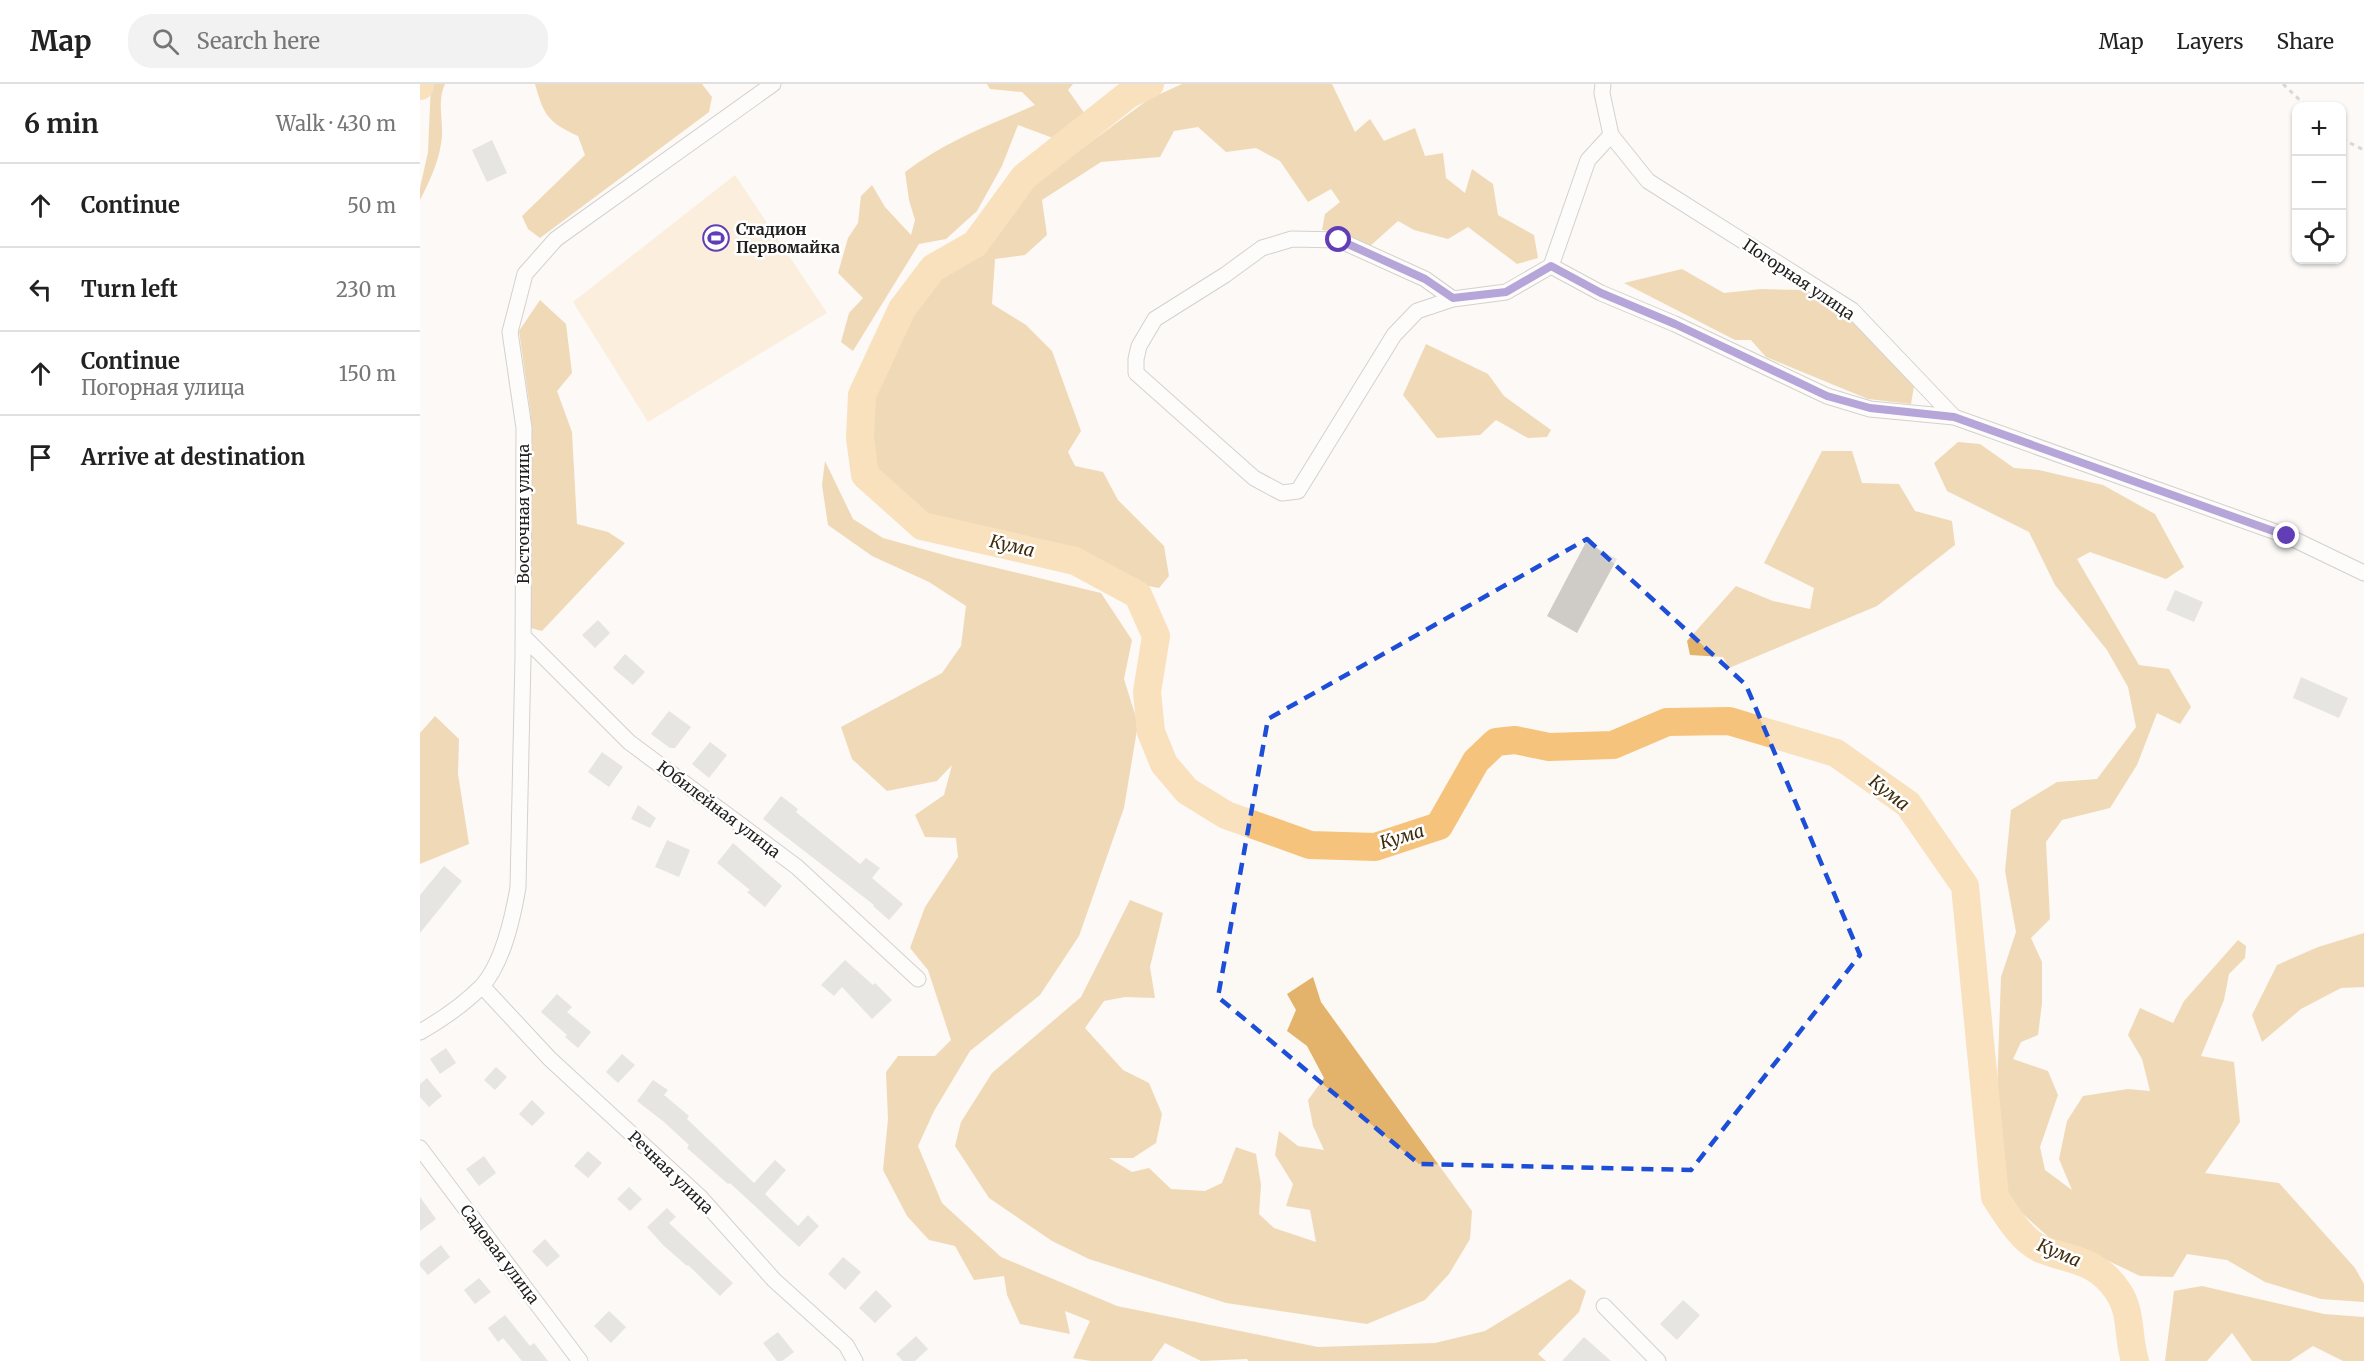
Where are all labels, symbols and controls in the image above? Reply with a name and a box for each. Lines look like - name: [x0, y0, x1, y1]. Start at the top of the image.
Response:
- search box: [128, 14, 548, 68]
- text: Map: [30, 23, 92, 59]
- icon: search: [149, 25, 182, 58]
- text: Search here: [197, 27, 320, 55]
- text: Map: [2099, 28, 2144, 55]
- text: Layers: [2177, 28, 2244, 55]
- text: Share: [2277, 28, 2334, 55]
- map controls: [2292, 102, 2346, 264]
- button: +: [2292, 102, 2346, 156]
- text: 6 min: [24, 107, 99, 140]
- text: Walk · 430 m: [276, 111, 396, 136]
- button: −: [2292, 156, 2346, 210]
- icon: ahead: [24, 189, 57, 222]
- text: Continue: [81, 191, 180, 219]
- text: 50 m: [347, 193, 396, 218]
- button: locate: [2292, 210, 2346, 264]
- place label: Стадион Первомайка: [736, 219, 840, 257]
- sports icon: Стадион Первомайка: [701, 223, 731, 253]
- route start: [1325, 226, 1351, 252]
- street label: Погорная улица: [1739, 234, 1859, 324]
- icon: left: [24, 273, 57, 306]
- text: Turn left: [81, 275, 178, 303]
- text: 230 m: [336, 277, 396, 302]
- text: Continue: [81, 347, 180, 375]
- icon: ahead: [24, 357, 57, 390]
- text: 150 m: [339, 361, 396, 386]
- text: Погорная улица: [81, 375, 245, 400]
- icon: arrive: [24, 441, 57, 474]
- text: Arrive at destination: [81, 443, 305, 471]
- street label: Восточная улица: [513, 444, 533, 584]
- route end: [2273, 522, 2299, 548]
- water label: Кума: [987, 529, 1037, 562]
- street label: Юбилейная улица: [653, 756, 785, 862]
- water label: Кума: [1864, 770, 1914, 816]
- water label: Кума: [1377, 819, 1427, 854]
- street label: Речная улица: [624, 1126, 718, 1218]
- street label: Садовая улица: [456, 1200, 544, 1308]
- water label: Кума: [2034, 1233, 2085, 1272]

